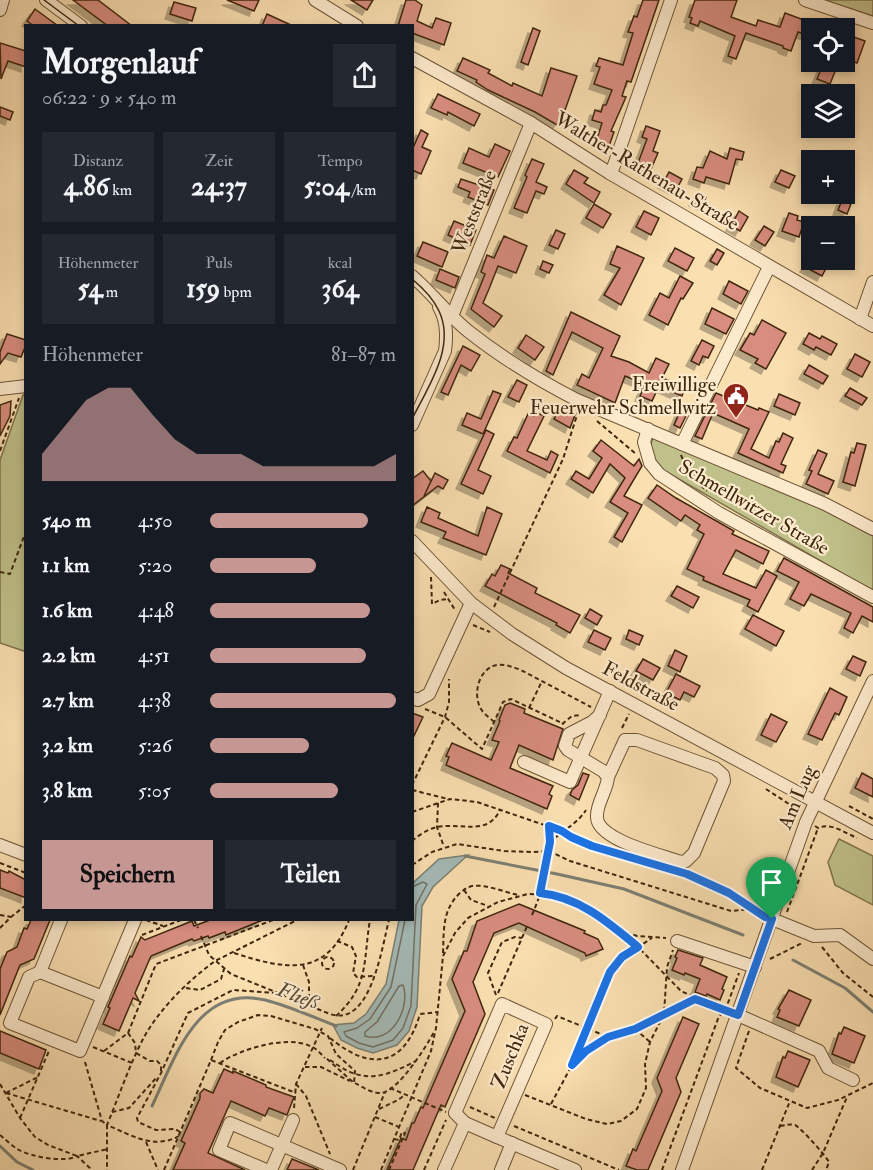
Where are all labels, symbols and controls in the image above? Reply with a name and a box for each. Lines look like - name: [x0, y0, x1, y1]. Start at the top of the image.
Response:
- map controls: [801, 18, 855, 270]
- button: locate: [801, 18, 855, 72]
- text: Morgenlauf: [42, 42, 198, 83]
- button: share: [333, 44, 396, 107]
- button: layers: [801, 84, 855, 138]
- text: 06:22 · 9 × 540 m: [42, 85, 176, 110]
- street label: Walther-Rathenau-Straße: [549, 106, 744, 236]
- button: +: [801, 150, 855, 204]
- text: Distanz: [73, 151, 123, 171]
- text: Zeit: [205, 151, 233, 171]
- text: Tempo: [318, 151, 362, 171]
- street label: Weststraße: [445, 166, 502, 259]
- text: 4.86: [64, 171, 109, 203]
- text: 24:37: [191, 171, 247, 203]
- text: 5:04: [304, 171, 349, 203]
- text: km: [109, 180, 132, 200]
- text: /km: [349, 180, 376, 200]
- button: −: [801, 216, 855, 270]
- text: Höhenmeter: [58, 253, 138, 273]
- text: Puls: [205, 253, 233, 273]
- text: kcal: [328, 253, 352, 273]
- text: 54: [78, 273, 103, 305]
- text: 159: [186, 273, 220, 305]
- text: 364: [321, 273, 359, 305]
- text: m: [103, 282, 118, 302]
- text: bpm: [220, 282, 252, 302]
- text: Höhenmeter: [42, 342, 143, 367]
- text: 81–87 m: [331, 342, 396, 367]
- place label: Freiwillige Feuerwehr Schmellwitz: [529, 372, 716, 420]
- public building icon: Freiwillige Feuerwehr Schmellwitz: [721, 381, 751, 419]
- street label: Schmellwitzer Straße: [674, 454, 834, 560]
- text: 540 m: [42, 508, 91, 533]
- text: 4:50: [138, 508, 173, 533]
- text: 1.1 km: [42, 553, 89, 578]
- text: 5:20: [138, 553, 172, 578]
- text: 1.6 km: [42, 598, 92, 623]
- text: 4:48: [138, 598, 174, 623]
- text: 2.2 km: [42, 643, 95, 668]
- text: 4:51: [138, 643, 170, 668]
- street label: Feldstraße: [598, 655, 684, 717]
- text: 2.7 km: [42, 688, 94, 713]
- text: 4:38: [138, 688, 171, 713]
- text: 3.2 km: [42, 733, 93, 758]
- text: 5:26: [138, 733, 172, 758]
- street label: Am Lug: [772, 760, 822, 834]
- text: 3.8 km: [42, 778, 92, 803]
- text: 5:05: [138, 778, 171, 803]
- button: Speichern: [42, 840, 213, 909]
- button: Teilen: [225, 840, 396, 909]
- pin: [746, 857, 797, 919]
- icon: arrive: [755, 866, 788, 899]
- water label: Fließ: [272, 976, 324, 1016]
- street label: Zuschka: [486, 1019, 535, 1092]

